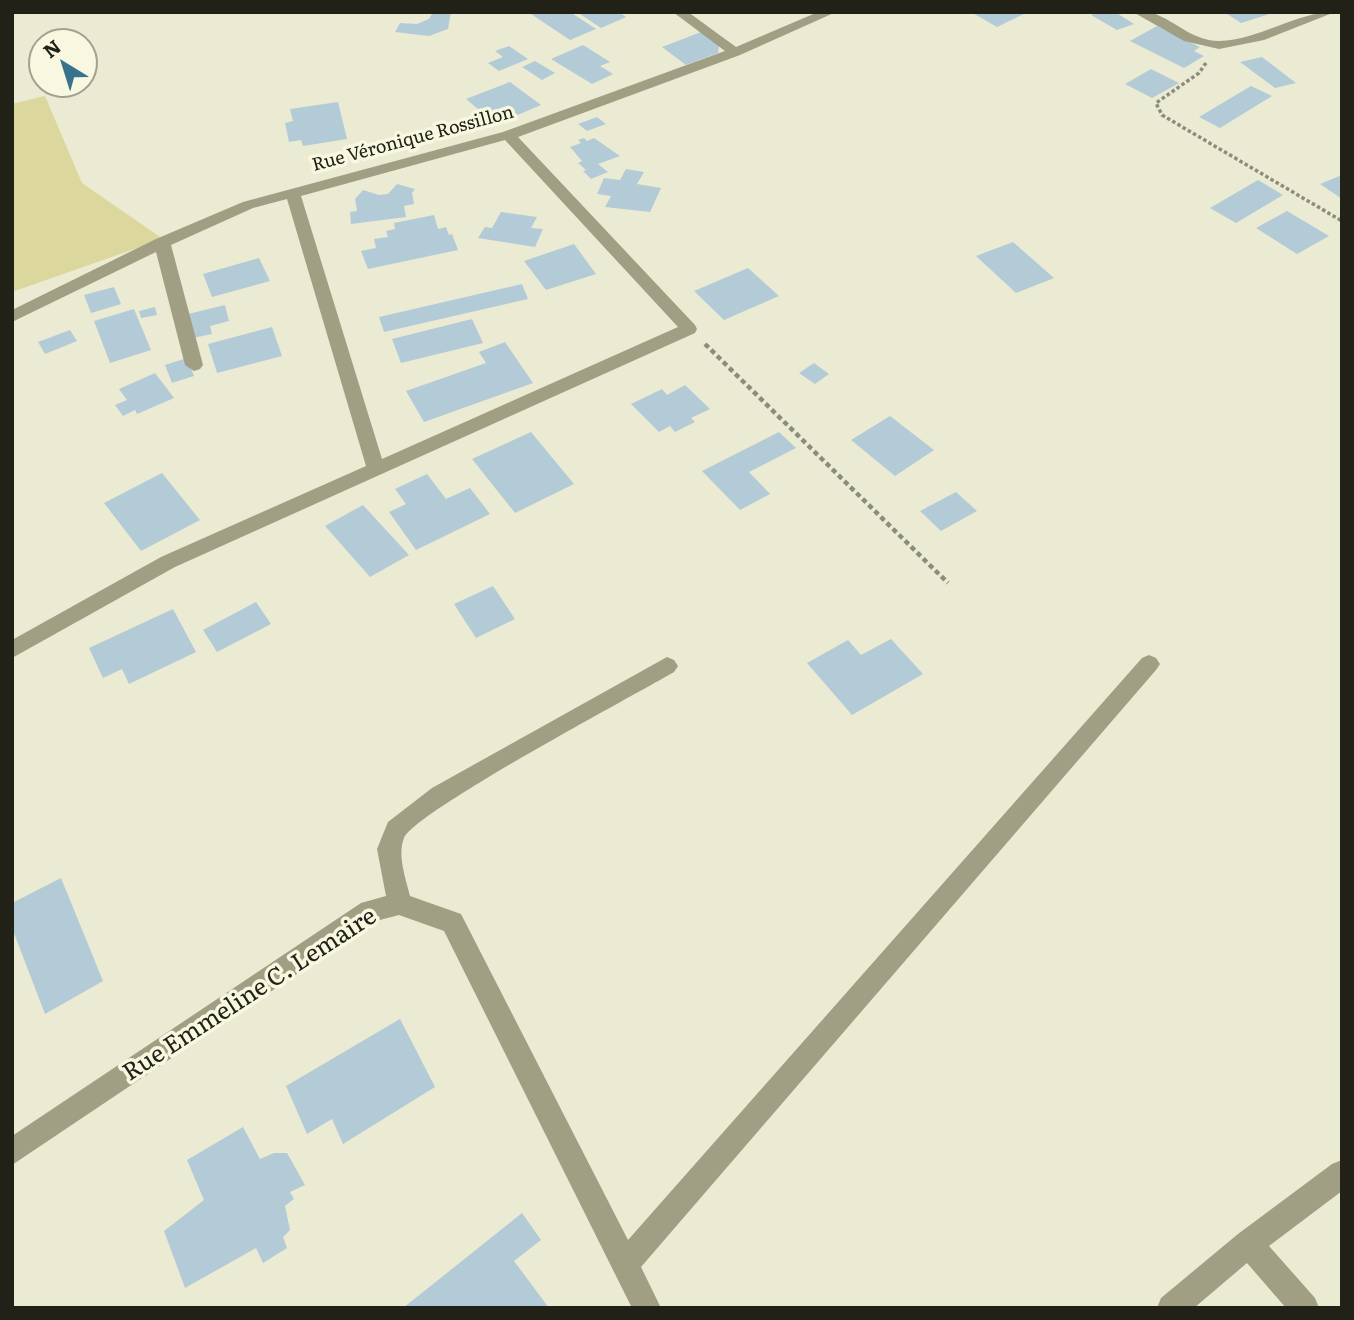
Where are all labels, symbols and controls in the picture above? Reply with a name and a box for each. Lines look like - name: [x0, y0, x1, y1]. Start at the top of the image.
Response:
- north arrow: [28, 28, 98, 98]
- text: N: [36, 32, 66, 64]
- street label: Rue Véronique Rossillon: [310, 102, 516, 176]
- street label: Rue Emmeline C. Lemaire: [118, 902, 382, 1088]

